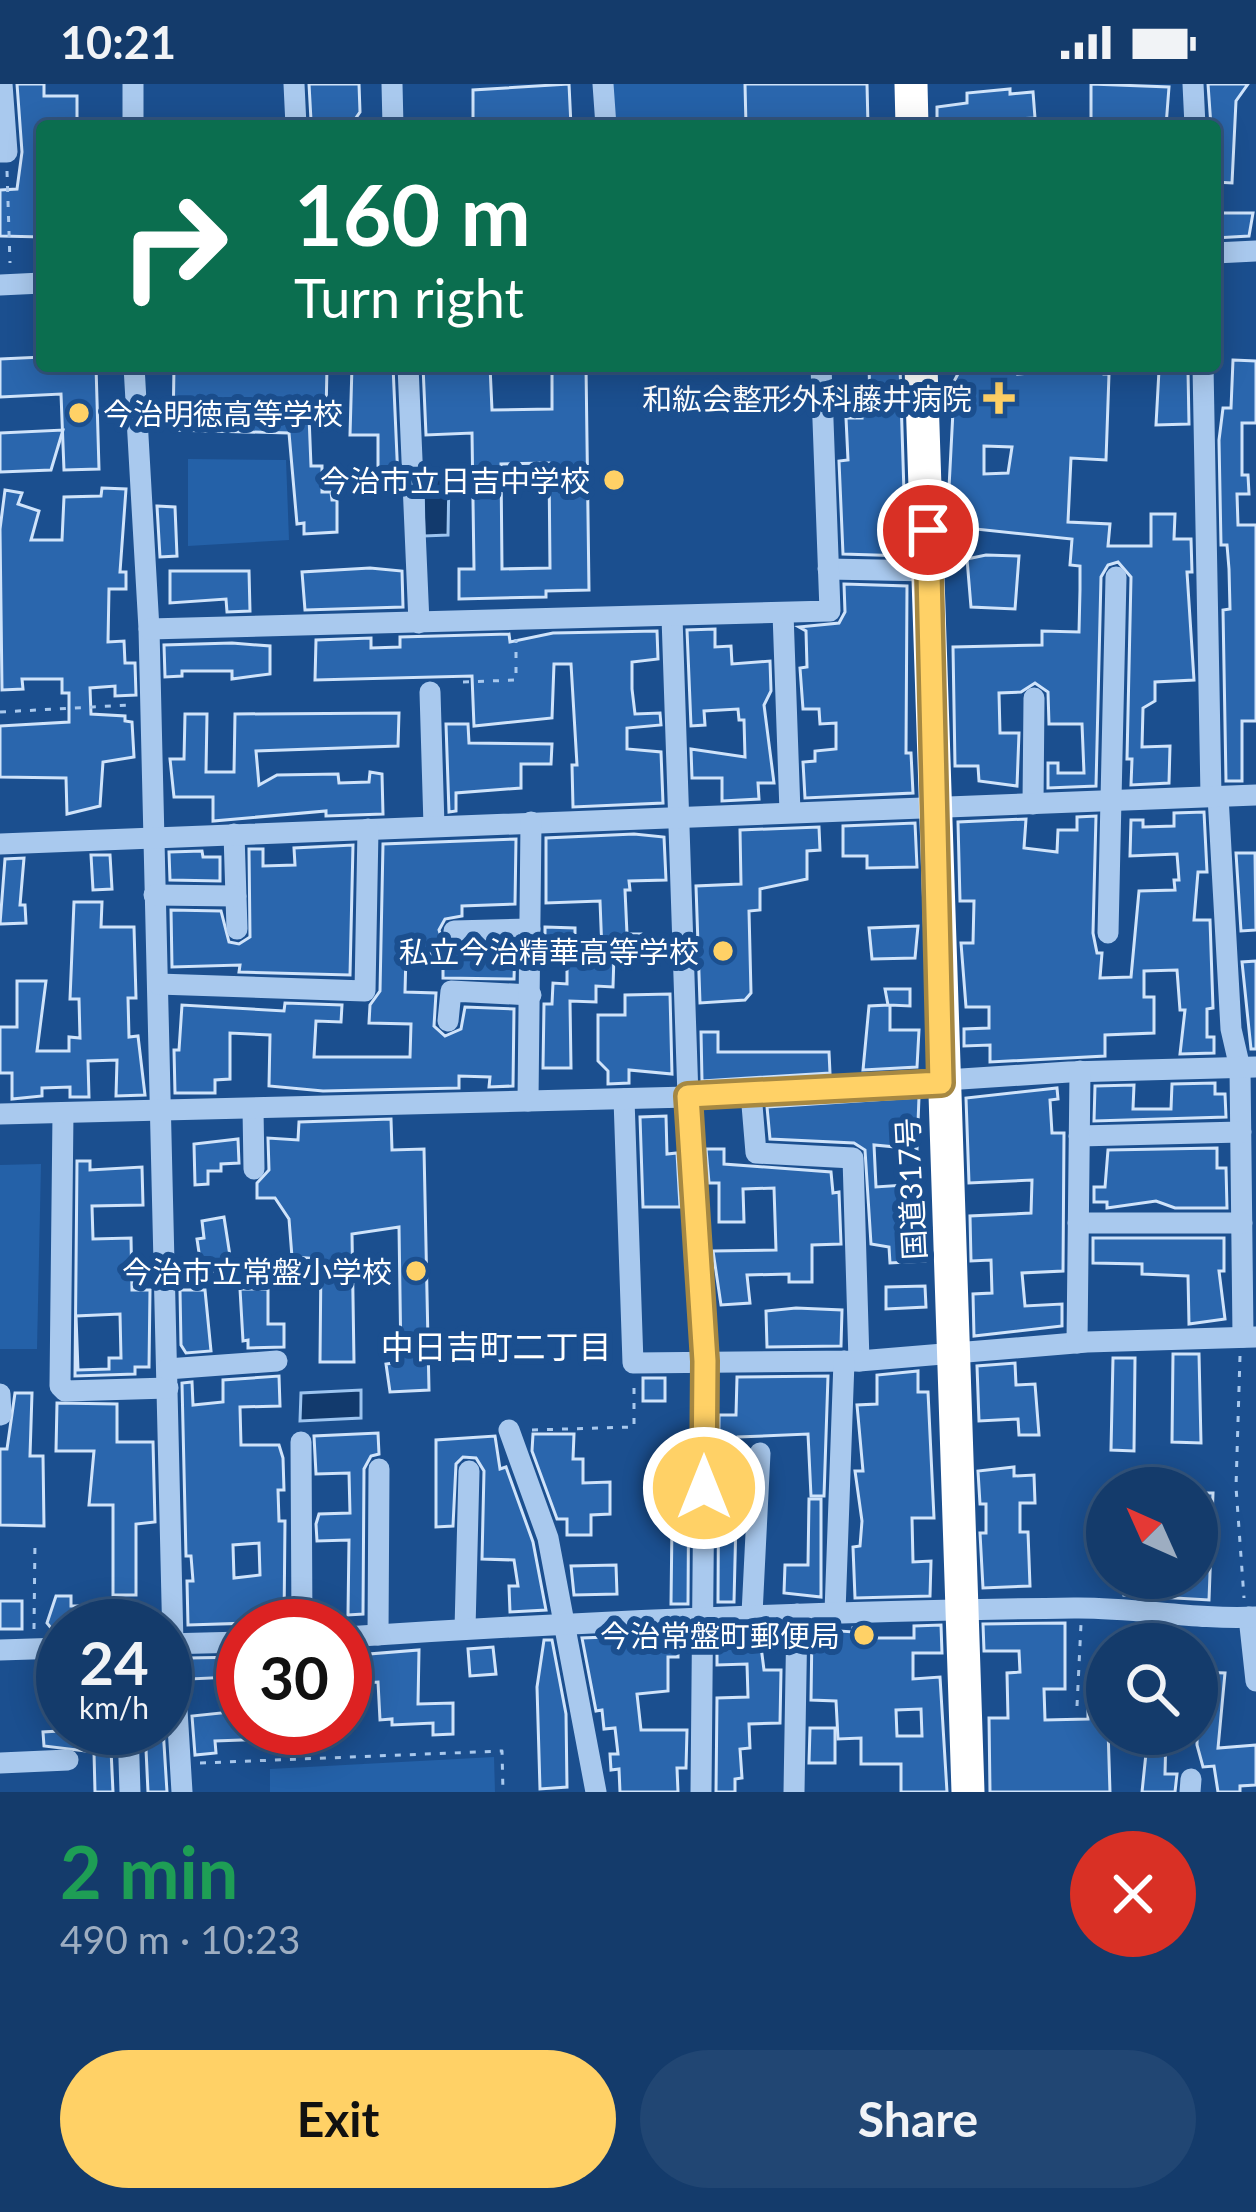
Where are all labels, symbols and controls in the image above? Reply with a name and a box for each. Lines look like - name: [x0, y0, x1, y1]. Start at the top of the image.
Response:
- text: 10:21: [60, 15, 176, 69]
- text: 160 m: [294, 163, 531, 264]
- icon: right: [96, 168, 252, 324]
- text: Turn right: [294, 265, 524, 330]
- place label: 和紘会整形外科藤井病院: [642, 380, 972, 416]
- marker: 和紘会整形外科藤井病院: [983, 382, 1015, 414]
- place label: 今治明徳高等学校: [103, 395, 343, 431]
- marker: 今治明徳高等学校: [66, 400, 92, 426]
- place label: 今治市立日吉中学校: [320, 462, 590, 498]
- marker: 今治市立日吉中学校: [601, 467, 627, 493]
- pin: [877, 479, 979, 581]
- icon: arrive: [895, 497, 961, 563]
- place label: 私立今治精華高等学校: [399, 933, 699, 969]
- marker: 私立今治精華高等学校: [710, 938, 736, 964]
- street label: 国道317号: [888, 1117, 932, 1261]
- place label: 今治市立常盤小学校: [122, 1253, 392, 1289]
- marker: 今治市立常盤小学校: [403, 1258, 429, 1284]
- district label: 中日吉町二丁目: [381, 1326, 612, 1366]
- position arrow: [641, 1425, 767, 1551]
- north arrow: [1086, 1467, 1218, 1599]
- map controls: [1086, 1467, 1218, 1755]
- speed limit sign: 30: [216, 1599, 372, 1755]
- place label: 今治常盤町郵便局: [600, 1617, 840, 1653]
- marker: 今治常盤町郵便局: [851, 1622, 877, 1648]
- button: search: [1086, 1623, 1218, 1755]
- text: 24: [79, 1626, 149, 1698]
- text: km/h: [79, 1689, 149, 1725]
- text: 2 min: [60, 1828, 238, 1914]
- button: close: [1070, 1831, 1196, 1957]
- text: 490 m · 10:23: [60, 1916, 300, 1962]
- button: Exit: [60, 2050, 616, 2188]
- button: Share: [640, 2050, 1196, 2188]

